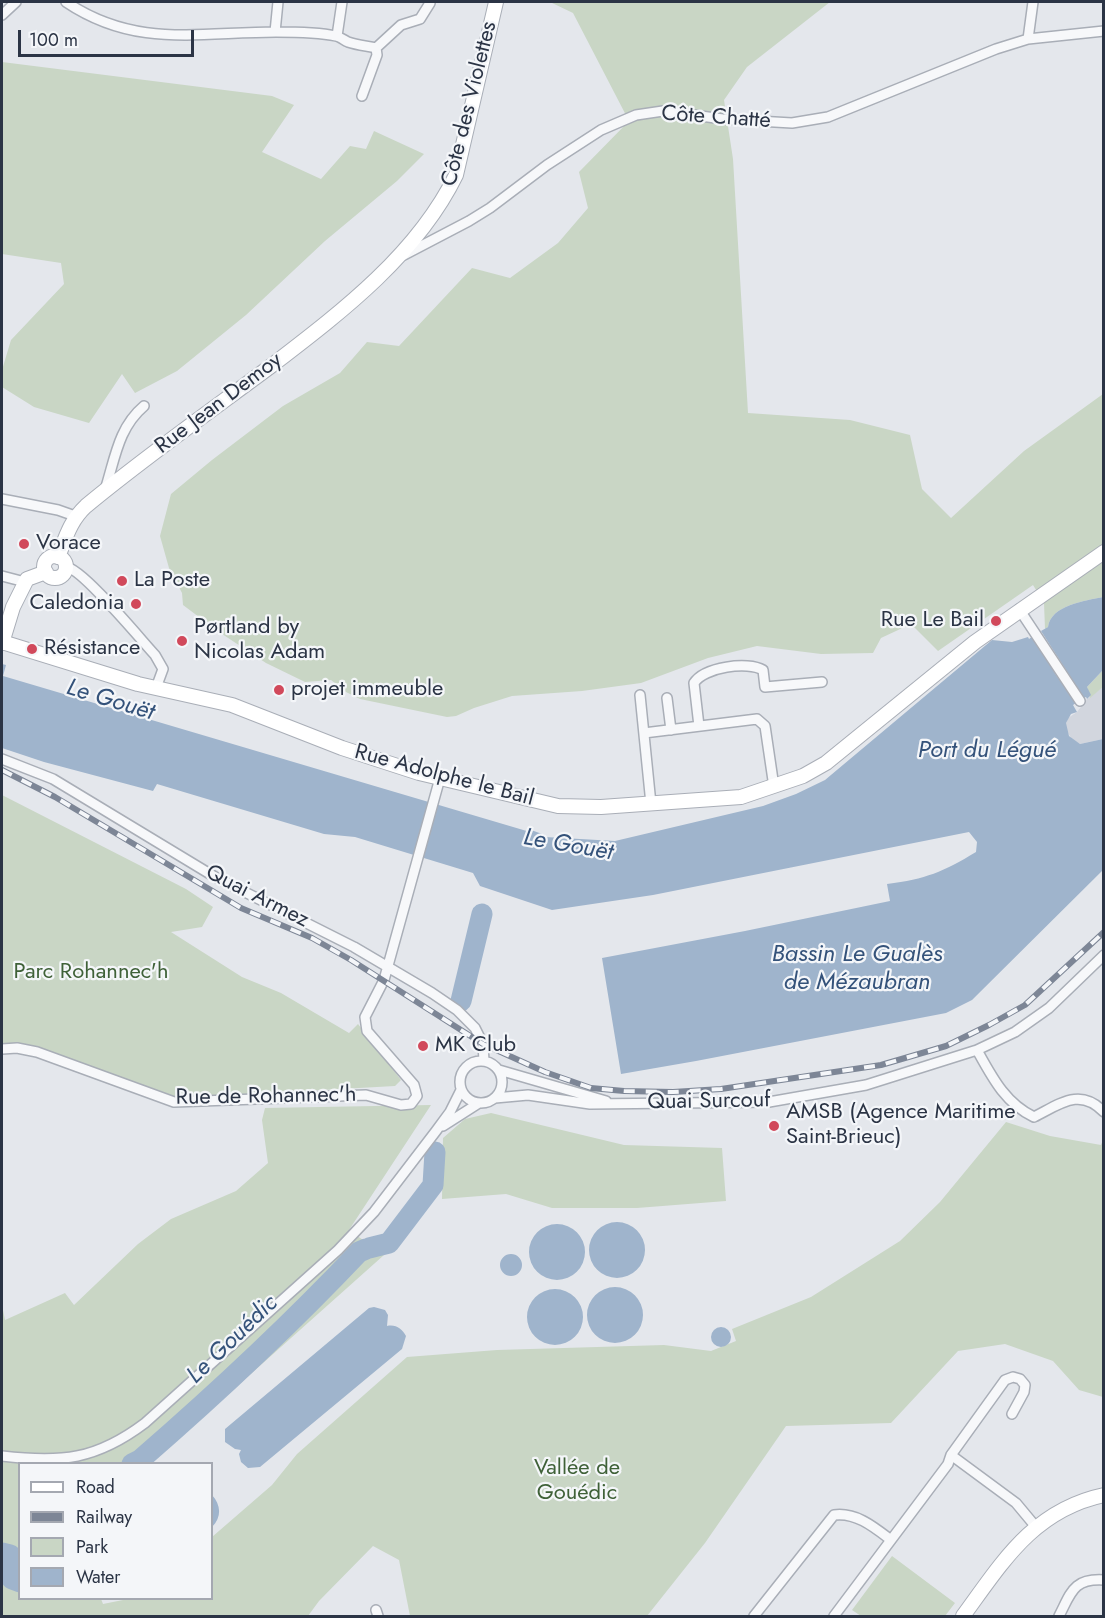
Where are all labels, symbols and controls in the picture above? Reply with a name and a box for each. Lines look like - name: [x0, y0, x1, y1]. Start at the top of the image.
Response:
- scale bar: [21, 18, 196, 56]
- street label: Côte des Violettes: [437, 19, 503, 189]
- text: 100 m: [29, 27, 78, 53]
- street label: Côte Chatté: [661, 101, 771, 135]
- street label: Rue Jean Demoy: [150, 348, 288, 460]
- place label: Vorace: [36, 531, 101, 557]
- marker: Vorace: [17, 537, 31, 551]
- place label: La Poste: [134, 568, 210, 594]
- marker: La Poste: [115, 574, 129, 588]
- place label: Caledonia: [30, 591, 124, 617]
- marker: Caledonia: [129, 597, 143, 611]
- place label: Rue Le Bail: [881, 608, 984, 634]
- marker: Rue Le Bail: [989, 614, 1003, 628]
- place label: Pørtland by Nicolas Adam: [194, 615, 325, 666]
- marker: Pørtland by Nicolas Adam: [175, 634, 189, 648]
- place label: Résistance: [44, 636, 140, 662]
- marker: Résistance: [25, 642, 39, 656]
- water label: Le Gouët: [63, 674, 157, 728]
- place label: projet immeuble: [291, 677, 443, 703]
- marker: projet immeuble: [272, 683, 286, 697]
- water label: Port du Légué: [918, 737, 1056, 765]
- street label: Rue Adolphe le Bail: [351, 739, 537, 813]
- water label: Le Gouët: [521, 824, 615, 868]
- street label: Quai Armez: [201, 860, 313, 934]
- water label: Bassin Le Gualès de Mézaubran: [772, 941, 942, 997]
- park label: Parc Rohannec'h: [14, 960, 168, 986]
- place label: MK Club: [435, 1033, 516, 1059]
- marker: MK Club: [416, 1039, 430, 1053]
- street label: Rue de Rohannec'h: [175, 1082, 357, 1112]
- street label: Quai Surcouf: [647, 1088, 771, 1116]
- place label: AMSB (Agence Maritime Saint-Brieuc): [786, 1100, 1016, 1152]
- marker: AMSB (Agence Maritime Saint-Brieuc): [767, 1119, 781, 1133]
- water label: Le Gouédic: [182, 1290, 284, 1390]
- park label: Vallée de Gouédic: [534, 1456, 620, 1508]
- legend: [18, 1462, 213, 1600]
- text: Road: [76, 1474, 115, 1500]
- text: Railway: [76, 1504, 132, 1530]
- text: Park: [76, 1534, 108, 1560]
- text: Water: [76, 1564, 120, 1590]

